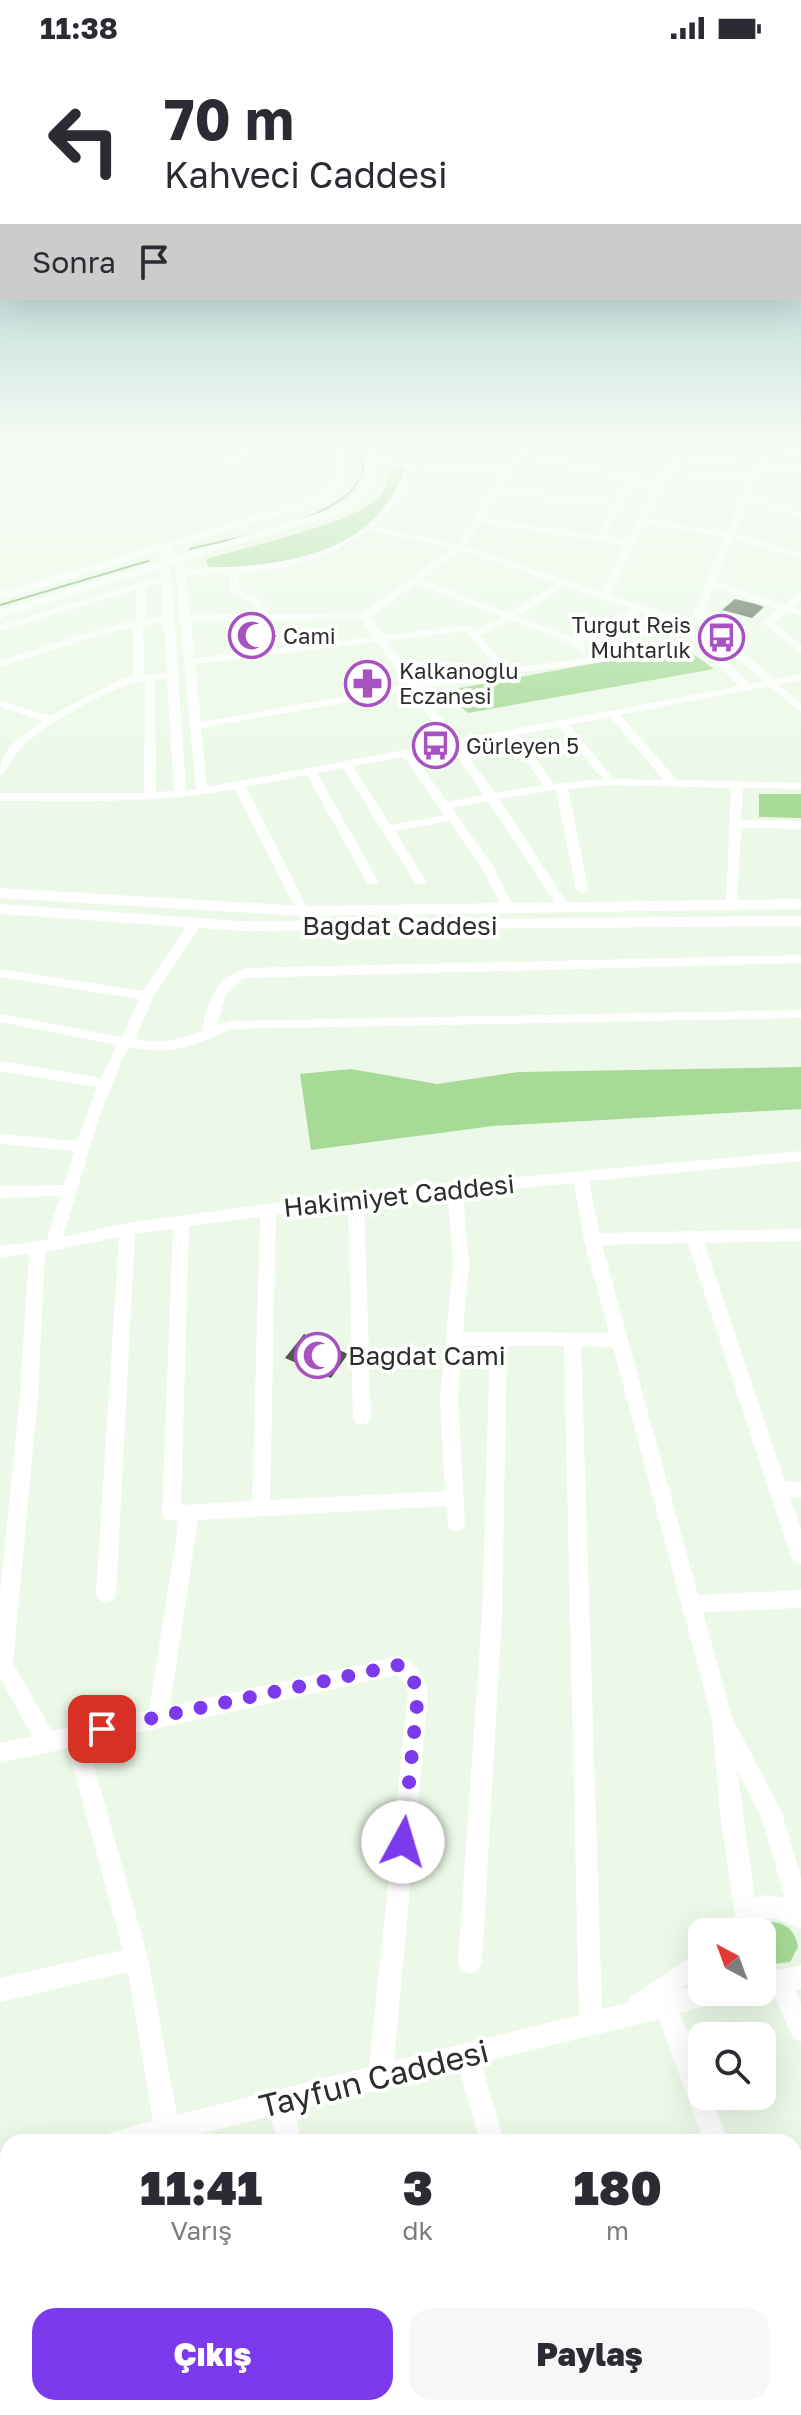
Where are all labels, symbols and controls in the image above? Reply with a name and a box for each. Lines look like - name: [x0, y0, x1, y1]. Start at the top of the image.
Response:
- text: 11:38: [40, 10, 118, 46]
- text: 70 m: [164, 85, 294, 152]
- icon: left: [32, 88, 136, 192]
- text: Kahveci Caddesi: [164, 153, 448, 196]
- icon: arrive: [132, 240, 176, 284]
- text: Sonra: [32, 244, 116, 280]
- place label: Turgut Reis Muhtarlık: [571, 611, 691, 663]
- mosque icon: Cami: [228, 612, 276, 660]
- bus stop icon: Turgut Reis Muhtarlık: [698, 614, 746, 662]
- place label: Cami: [283, 622, 336, 649]
- place label: Kalkanoğlu Eczanesi: [399, 657, 519, 709]
- pharmacy icon: Kalkanoğlu Eczanesi: [344, 660, 392, 708]
- bus stop icon: Gürleyen 5: [411, 722, 459, 770]
- place label: Gürleyen 5: [466, 732, 579, 759]
- street label: Bağdat Caddesi: [302, 910, 498, 941]
- street label: Hakimiyet Caddesi: [282, 1168, 516, 1223]
- mosque icon: Bağdat Cami: [293, 1332, 341, 1380]
- place label: Bağdat Cami: [348, 1340, 506, 1371]
- pin: [68, 1695, 136, 1763]
- icon: arrive: [80, 1707, 124, 1751]
- position arrow: [361, 1800, 445, 1884]
- north arrow: [688, 1918, 776, 2006]
- map controls: [688, 1918, 776, 2110]
- button: search: [688, 2022, 776, 2110]
- street label: Tayfun Caddesi: [255, 2031, 492, 2125]
- text: 11:41: [140, 2158, 262, 2216]
- text: 3: [403, 2158, 433, 2216]
- text: 180: [573, 2158, 662, 2216]
- text: Varış: [171, 2215, 232, 2246]
- text: dk: [403, 2215, 433, 2246]
- text: m: [606, 2215, 629, 2246]
- button: Çıkış: [32, 2308, 393, 2400]
- button: Paylaş: [409, 2308, 770, 2400]

